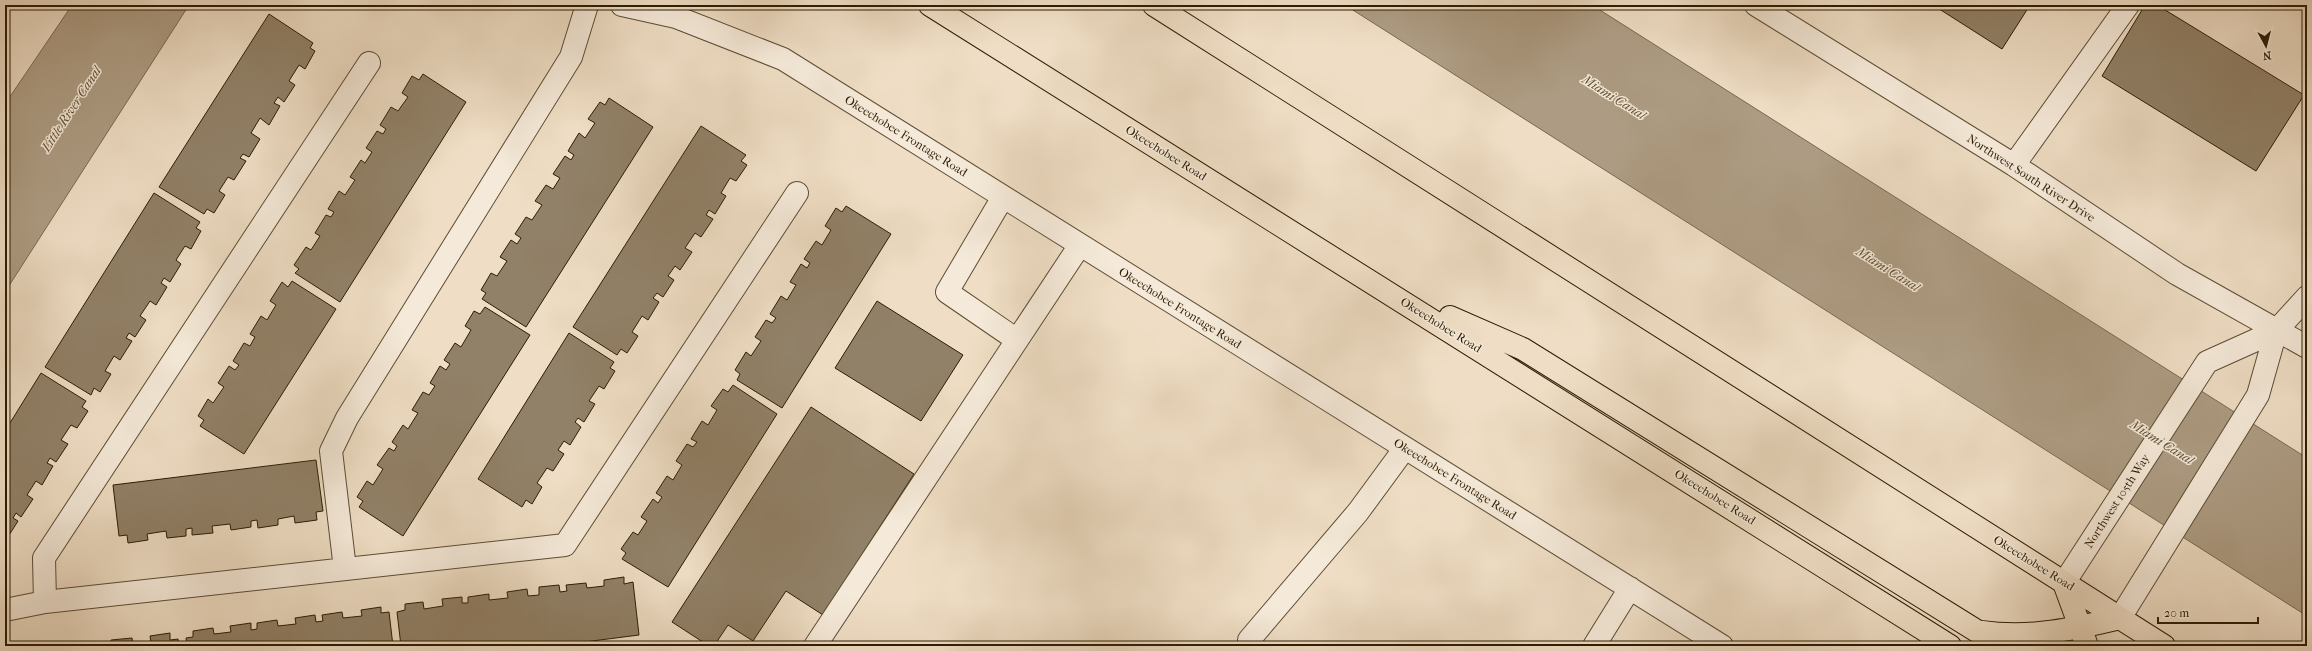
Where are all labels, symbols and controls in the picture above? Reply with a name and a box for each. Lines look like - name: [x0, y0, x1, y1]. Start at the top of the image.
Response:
- north arrow: [2246, 26, 2286, 66]
- text: N: [2262, 48, 2272, 62]
- water label: Little River Canal: [38, 62, 105, 155]
- water label: Miami Canal: [1579, 71, 1650, 123]
- street label: Okeechobee Frontage Road: [842, 92, 970, 180]
- street label: Okeechobee Road: [1123, 122, 1209, 184]
- street label: Northwest South River Drive: [1964, 131, 2098, 225]
- water label: Miami Canal: [1853, 243, 1924, 295]
- street label: Okeechobee Frontage Road: [1116, 264, 1244, 352]
- street label: Okeechobee Road: [1398, 294, 1484, 356]
- water label: Miami Canal: [2127, 416, 2198, 468]
- street label: Okeechobee Frontage Road: [1391, 435, 1519, 523]
- street label: Northwest 105th Way: [2081, 451, 2153, 551]
- street label: Okeechobee Road: [1672, 466, 1758, 528]
- street label: Okeechobee Road: [1991, 532, 2077, 594]
- scale bar: [2158, 599, 2258, 625]
- text: 20 m: [2164, 606, 2189, 620]

